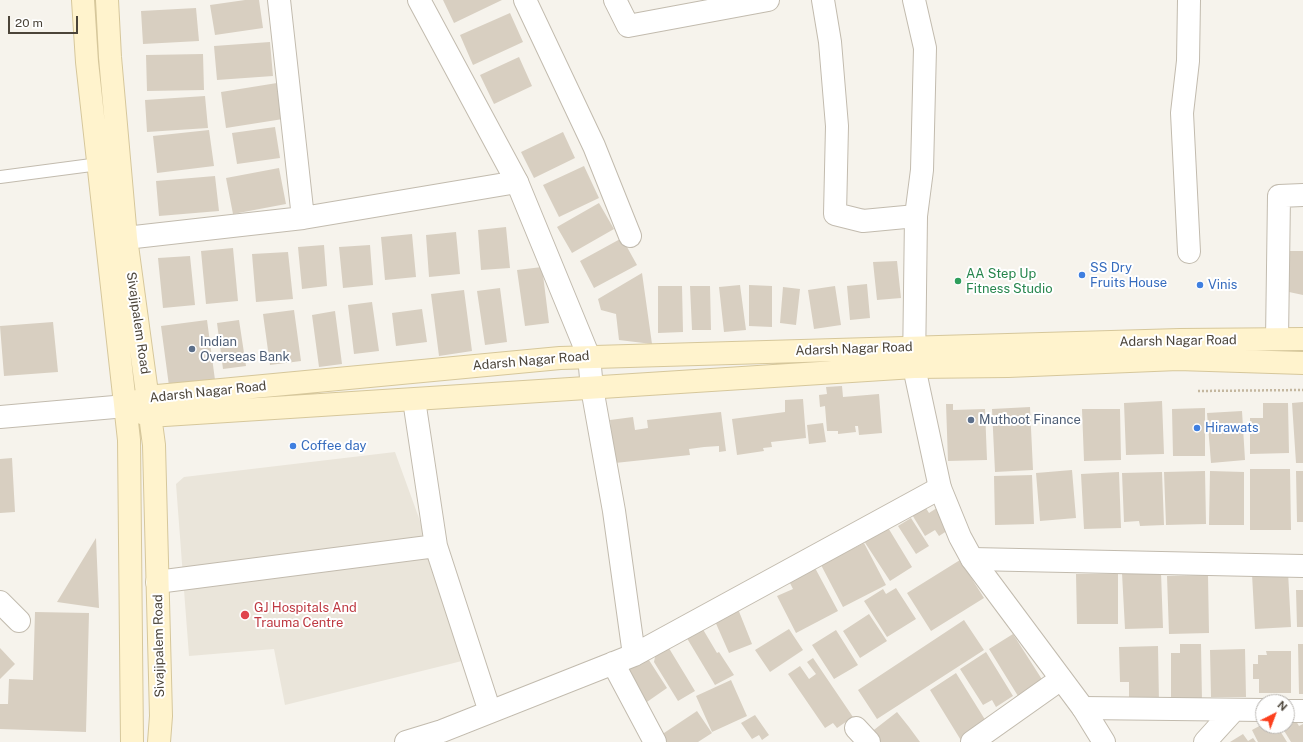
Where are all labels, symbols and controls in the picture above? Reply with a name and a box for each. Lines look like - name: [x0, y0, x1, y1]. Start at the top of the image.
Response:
- scale bar: [10, 8, 80, 34]
- text: 20 m: [15, 16, 43, 30]
- place label: SS Dry Fruits House: [1090, 260, 1167, 291]
- place label: AA Step Up Fitness Studio: [966, 266, 1053, 297]
- marker: SS Dry Fruits House: [1077, 270, 1087, 280]
- street label: Sivajipalem Road: [123, 271, 153, 375]
- marker: AA Step Up Fitness Studio: [953, 276, 963, 286]
- place label: Vinis: [1208, 277, 1237, 293]
- marker: Vinis: [1195, 280, 1205, 290]
- street label: Adarsh Nagar Road: [1119, 332, 1237, 350]
- place label: Indian Overseas Bank: [200, 334, 290, 365]
- street label: Adarsh Nagar Road: [795, 339, 913, 359]
- marker: Indian Overseas Bank: [187, 344, 197, 354]
- street label: Adarsh Nagar Road: [472, 348, 590, 374]
- street label: Adarsh Nagar Road: [149, 378, 267, 406]
- place label: Muthoot Finance: [979, 412, 1081, 428]
- marker: Muthoot Finance: [966, 415, 976, 425]
- place label: Hirawats: [1205, 420, 1259, 436]
- marker: Hirawats: [1192, 423, 1202, 433]
- place label: Coffee day: [301, 438, 366, 454]
- marker: Coffee day: [288, 441, 298, 451]
- street label: Sivajipalem Road: [150, 594, 168, 698]
- place label: GJ Hospitals And Trauma Centre: [254, 600, 357, 631]
- marker: GJ Hospitals And Trauma Centre: [239, 609, 251, 621]
- north arrow: [1255, 694, 1295, 734]
- text: N: [1275, 698, 1290, 713]

